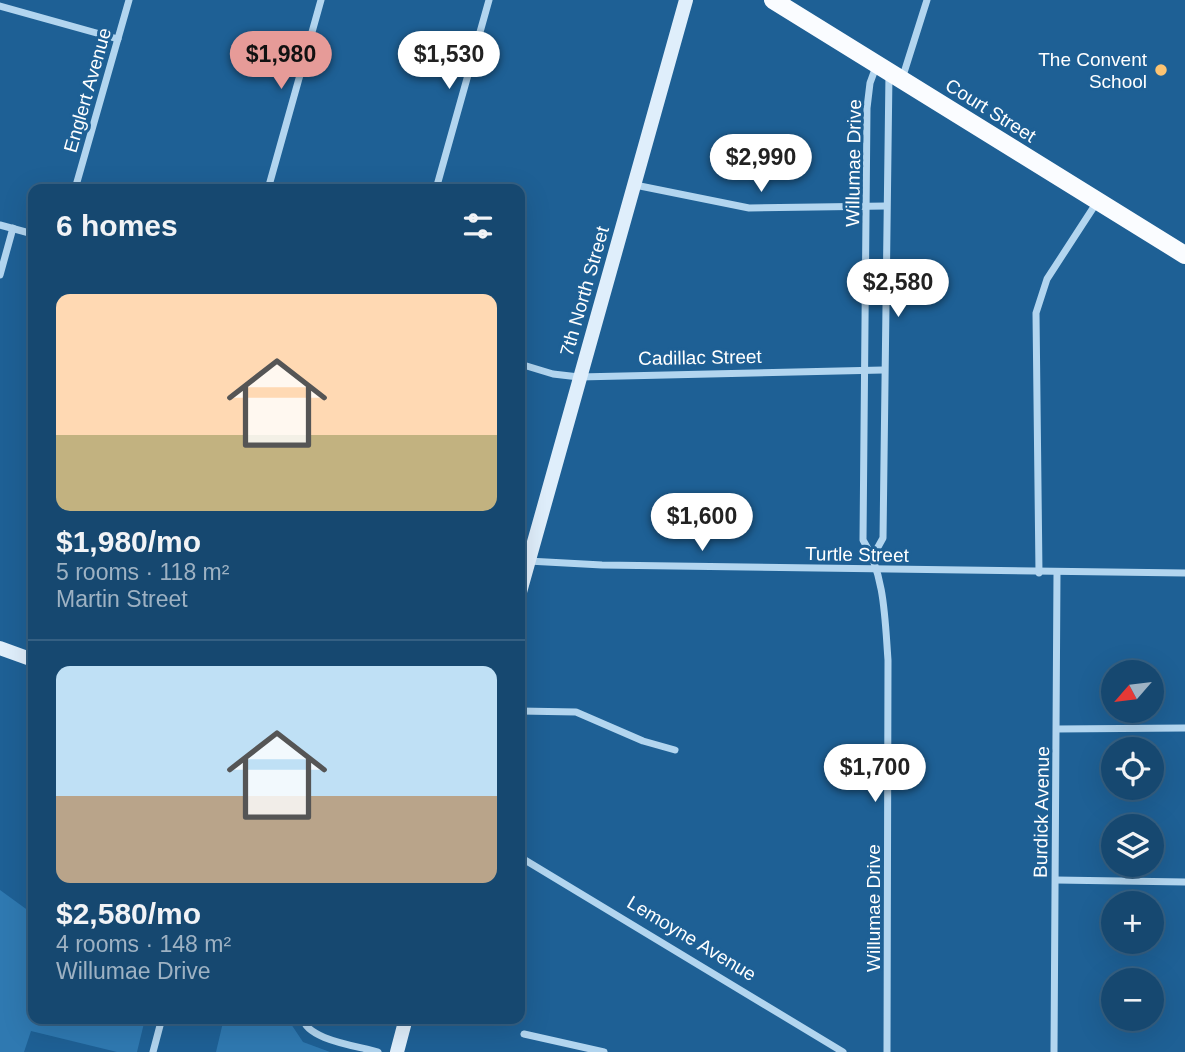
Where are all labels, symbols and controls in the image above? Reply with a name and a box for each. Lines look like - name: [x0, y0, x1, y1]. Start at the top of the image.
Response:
- street label: Englert Avenue: [60, 25, 115, 155]
- pin: $1,980: [224, 32, 338, 91]
- pin: $1,530: [392, 32, 506, 91]
- text: $1,980: [246, 41, 316, 67]
- text: $1,530: [414, 41, 484, 67]
- place label: The Convent School: [1038, 49, 1148, 92]
- marker: The Convent School: [1153, 62, 1169, 78]
- street label: Court Street: [942, 74, 1040, 147]
- street label: Willumae Drive: [842, 99, 865, 227]
- pin: $2,990: [704, 134, 818, 194]
- text: $2,990: [726, 144, 796, 170]
- icon: filters: [459, 207, 497, 245]
- text: 6 homes: [56, 209, 178, 242]
- street label: 7th North Street: [556, 223, 613, 358]
- pin: $2,580: [841, 260, 955, 319]
- text: $2,580: [863, 269, 933, 295]
- icon: home: [214, 340, 340, 466]
- street label: Cadillac Street: [638, 346, 763, 369]
- pin: $1,600: [645, 494, 759, 553]
- text: $1,600: [667, 503, 737, 529]
- text: $1,980/mo: [56, 525, 201, 558]
- street label: Turtle Street: [805, 543, 910, 566]
- text: 5 rooms · 118 m²: [56, 559, 229, 585]
- text: Martin Street: [56, 586, 188, 612]
- north arrow: [1101, 660, 1164, 723]
- map controls: [1101, 660, 1164, 1031]
- icon: home: [214, 712, 340, 838]
- button: locate: [1101, 737, 1164, 800]
- pin: $1,700: [818, 744, 932, 804]
- street label: Burdick Avenue: [1030, 746, 1053, 878]
- text: $1,700: [840, 754, 910, 780]
- button: layers: [1101, 814, 1164, 877]
- street label: Willumae Drive: [863, 844, 884, 972]
- button: +: [1101, 891, 1164, 954]
- street label: Lemoyne Avenue: [624, 892, 760, 985]
- text: $2,580/mo: [56, 897, 201, 930]
- text: 4 rooms · 148 m²: [56, 931, 231, 957]
- text: Willumae Drive: [56, 958, 211, 984]
- button: −: [1101, 968, 1164, 1031]

